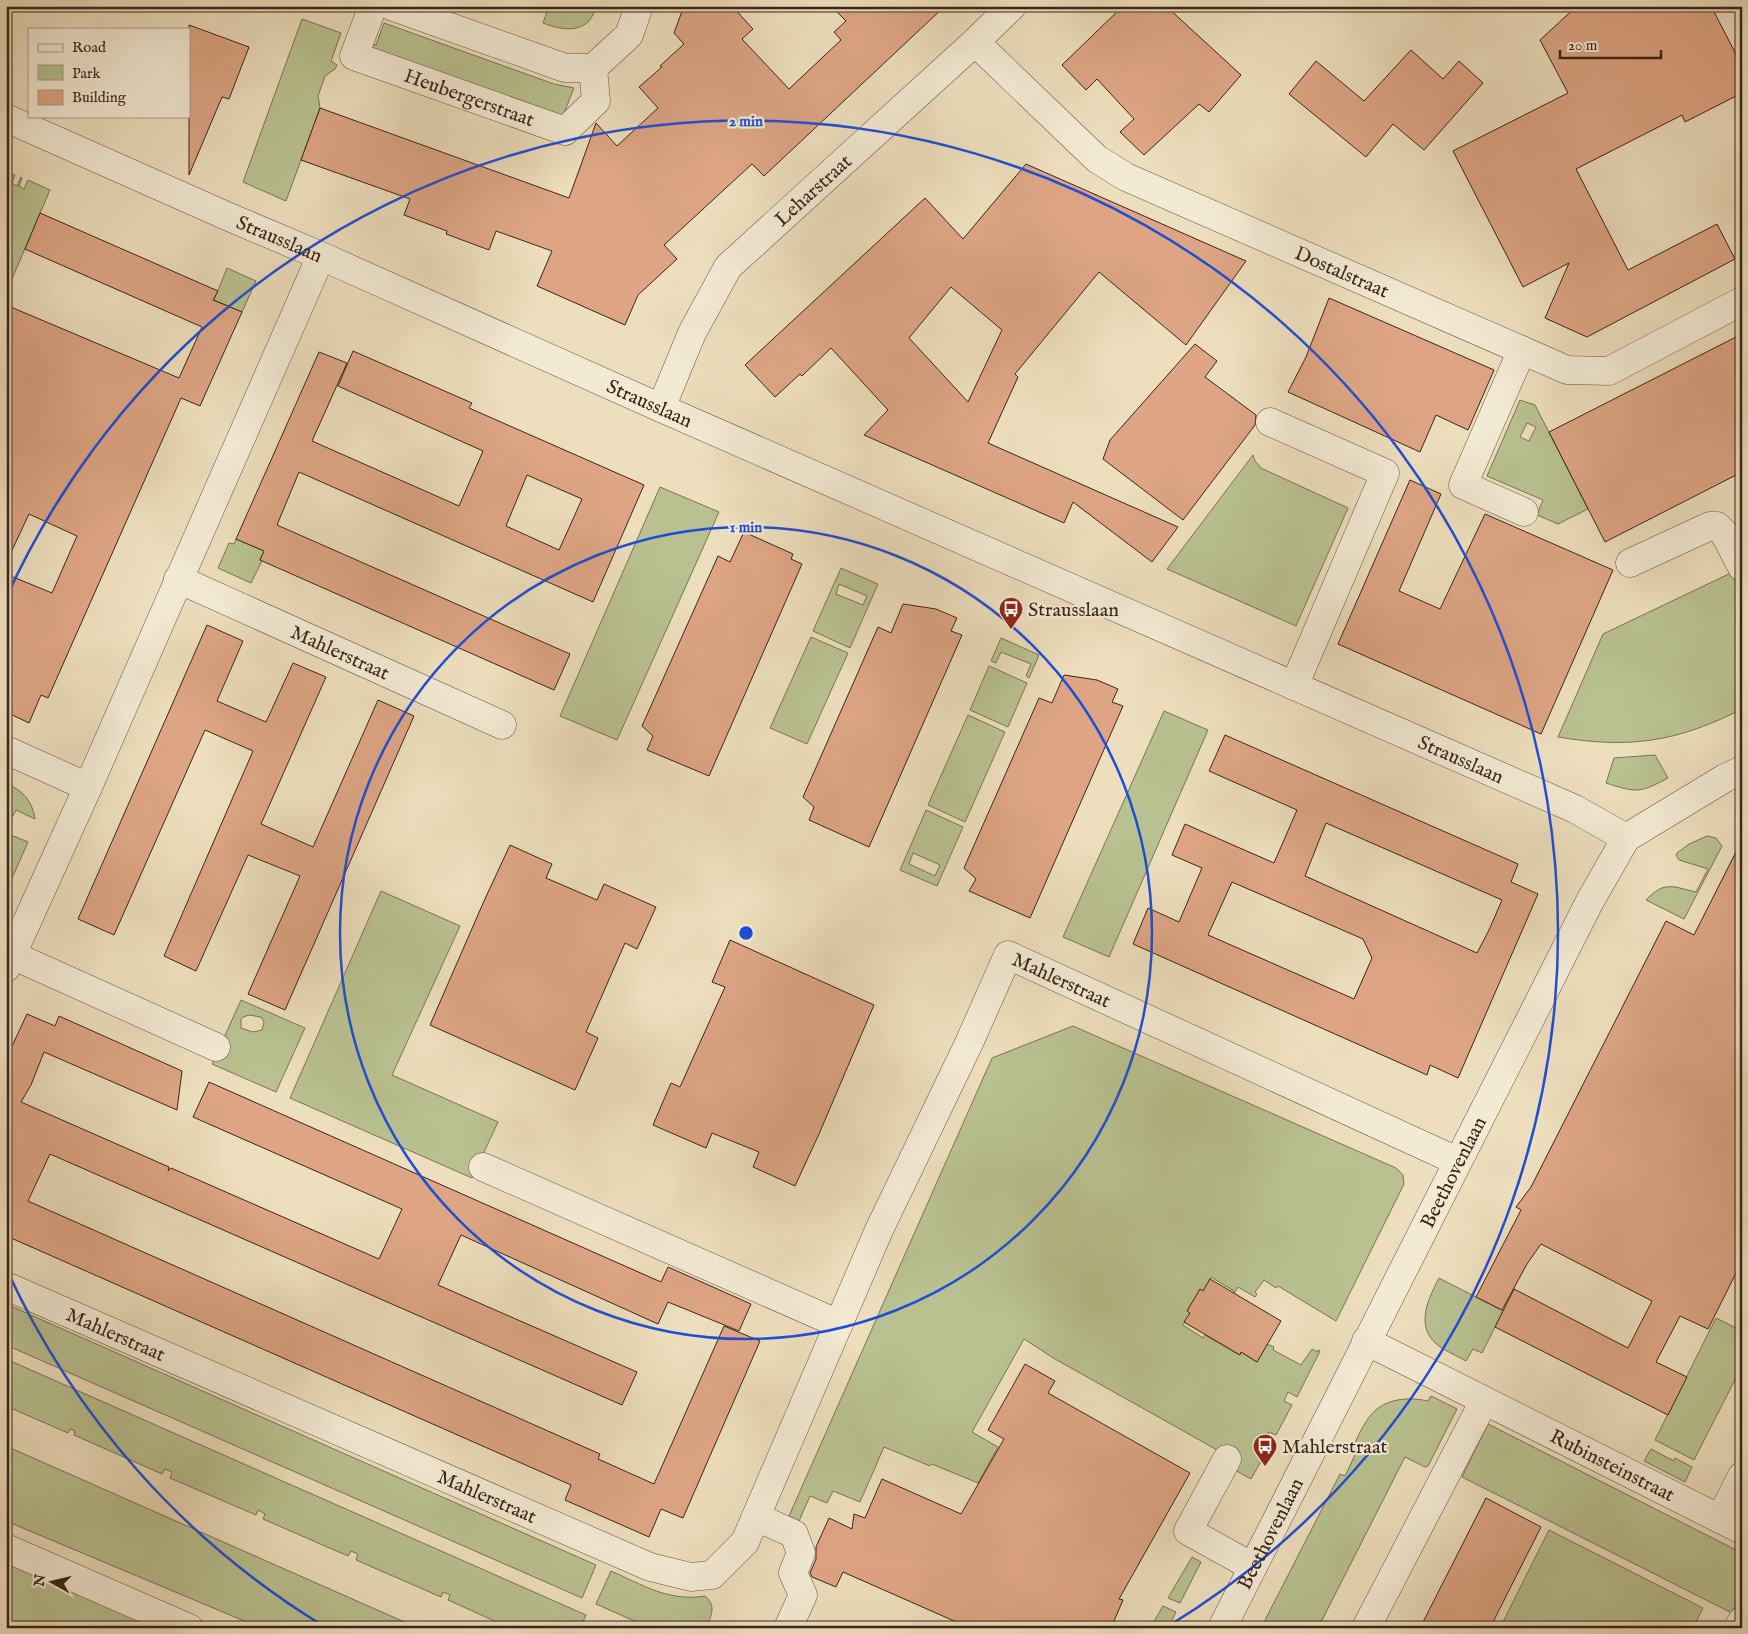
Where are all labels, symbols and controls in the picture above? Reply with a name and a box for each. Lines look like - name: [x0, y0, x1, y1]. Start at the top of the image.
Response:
- legend: [28, 28, 190, 118]
- scale bar: [1560, 28, 1662, 60]
- text: 20 m: [1568, 36, 1598, 55]
- text: Road: [72, 38, 107, 57]
- text: Park: [72, 64, 102, 83]
- street label: Heubergerstraat: [400, 64, 538, 133]
- text: Building: [72, 88, 127, 107]
- text: 2 min: [729, 112, 763, 131]
- street label: Leharstraat: [770, 149, 858, 232]
- street label: Strausslaan: [232, 211, 326, 269]
- street label: Dostalstraat: [1290, 241, 1393, 305]
- street label: Strausslaan: [602, 374, 696, 434]
- text: 1 min: [730, 518, 762, 537]
- bus stop icon: Strausslaan: [998, 596, 1024, 630]
- place label: Strausslaan: [1028, 598, 1119, 623]
- street label: Mahlerstraat: [286, 620, 393, 687]
- street label: Strausslaan: [1414, 731, 1507, 790]
- centre of rings: [737, 924, 755, 942]
- street label: Mahlerstraat: [1008, 948, 1114, 1014]
- street label: Beethovenlaan: [1415, 1113, 1493, 1233]
- street label: Mahlerstraat: [62, 1303, 169, 1368]
- street label: Rubinsteinstraat: [1545, 1424, 1679, 1508]
- bus stop icon: Mahlerstraat: [1252, 1433, 1278, 1467]
- place label: Mahlerstraat: [1282, 1435, 1388, 1460]
- street label: Mahlerstraat: [433, 1465, 540, 1530]
- street label: Beethovenlaan: [1233, 1474, 1310, 1594]
- north arrow: [28, 1556, 78, 1606]
- text: N: [30, 1573, 50, 1589]

